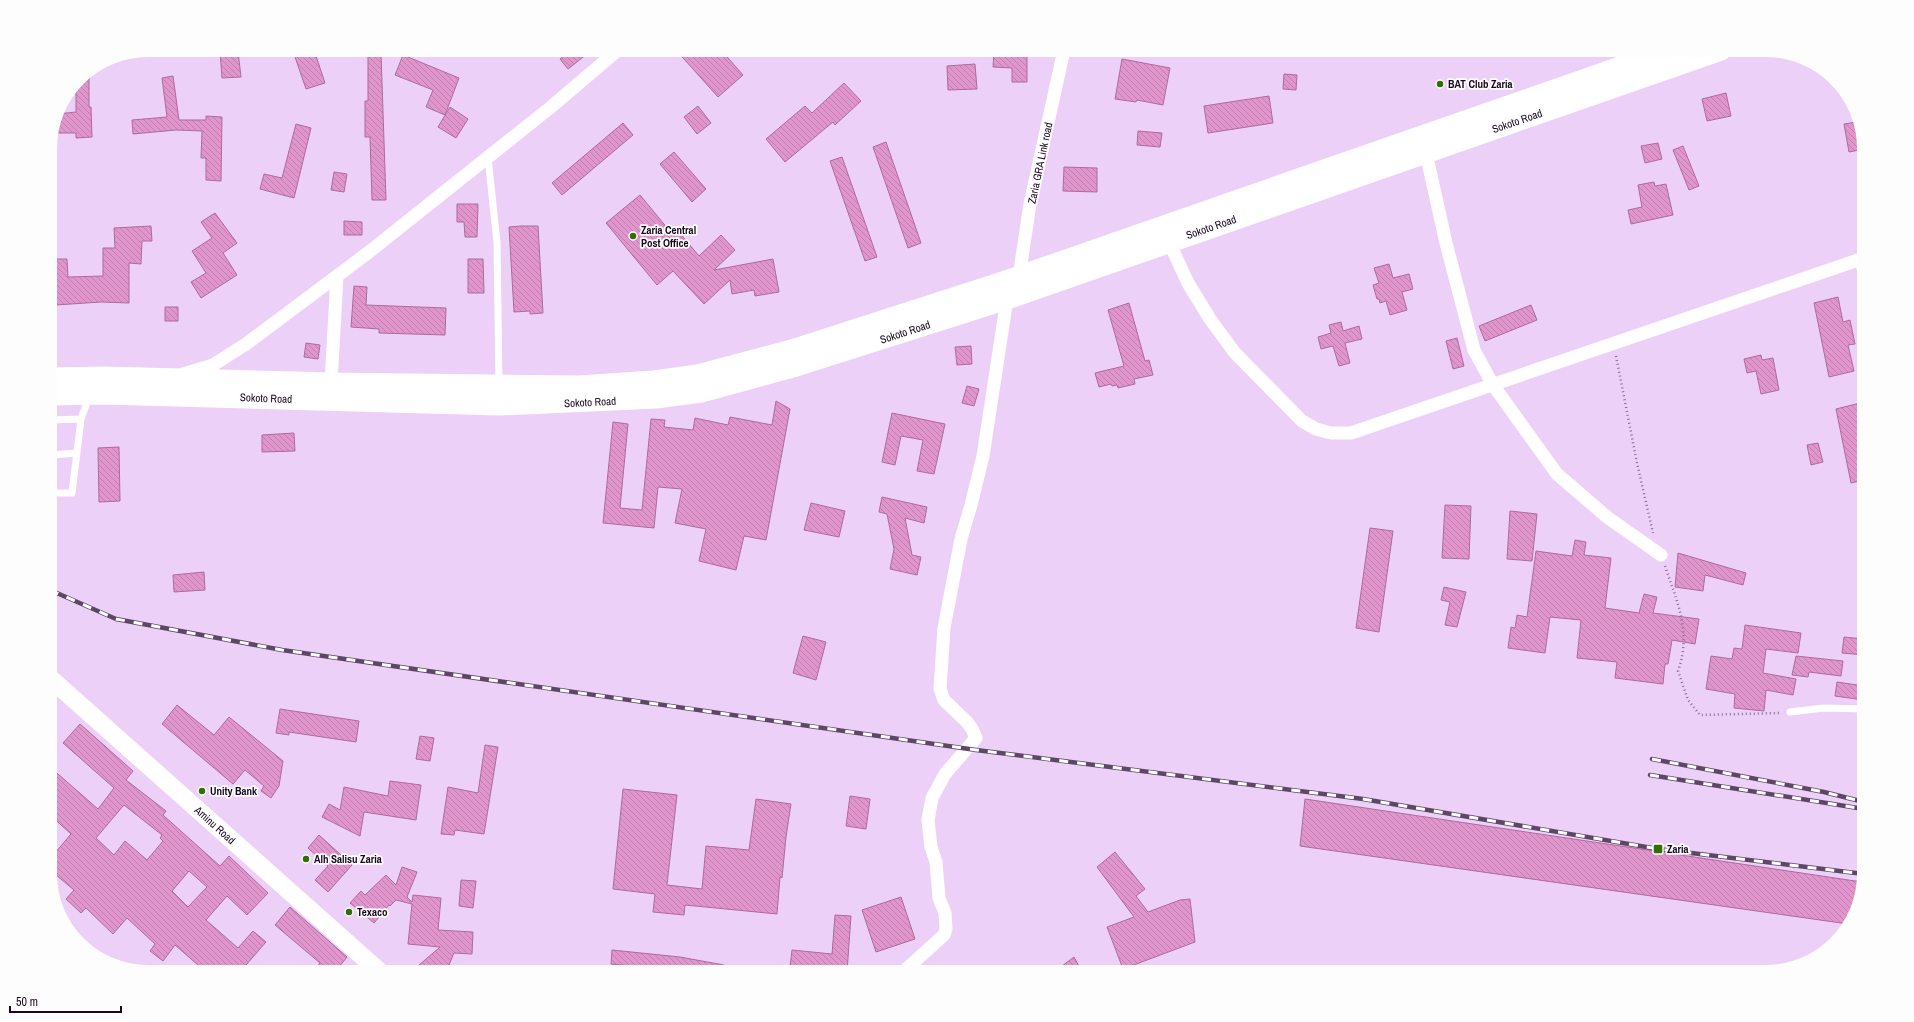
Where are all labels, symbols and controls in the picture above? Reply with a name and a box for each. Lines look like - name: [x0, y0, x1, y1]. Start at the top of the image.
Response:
- place label: BAT Club Zaria: [1448, 77, 1513, 91]
- marker: BAT Club Zaria: [1435, 79, 1445, 89]
- street label: Sokoto Road: [1490, 106, 1544, 136]
- street label: Zaria GRA Link road: [1025, 121, 1055, 205]
- street label: Sokoto Road: [1184, 212, 1238, 242]
- place label: Zaria Central Post Office: [641, 223, 696, 250]
- marker: Zaria Central Post Office: [628, 231, 638, 241]
- street label: Sokoto Road: [878, 317, 932, 347]
- street label: Sokoto Road: [240, 390, 292, 406]
- street label: Sokoto Road: [564, 394, 616, 410]
- place label: Unity Bank: [210, 784, 258, 798]
- marker: Unity Bank: [197, 786, 207, 796]
- street label: Aminu Road: [191, 802, 238, 847]
- place label: Zaria: [1667, 842, 1689, 856]
- marker: Zaria: [1652, 843, 1664, 855]
- place label: Alh Salisu Zaria: [314, 852, 382, 866]
- marker: Alh Salisu Zaria: [301, 854, 311, 864]
- place label: Texaco: [357, 905, 388, 919]
- marker: Texaco: [344, 907, 354, 917]
- scale bar: [10, 988, 121, 1014]
- text: 50 m: [16, 994, 38, 1010]

